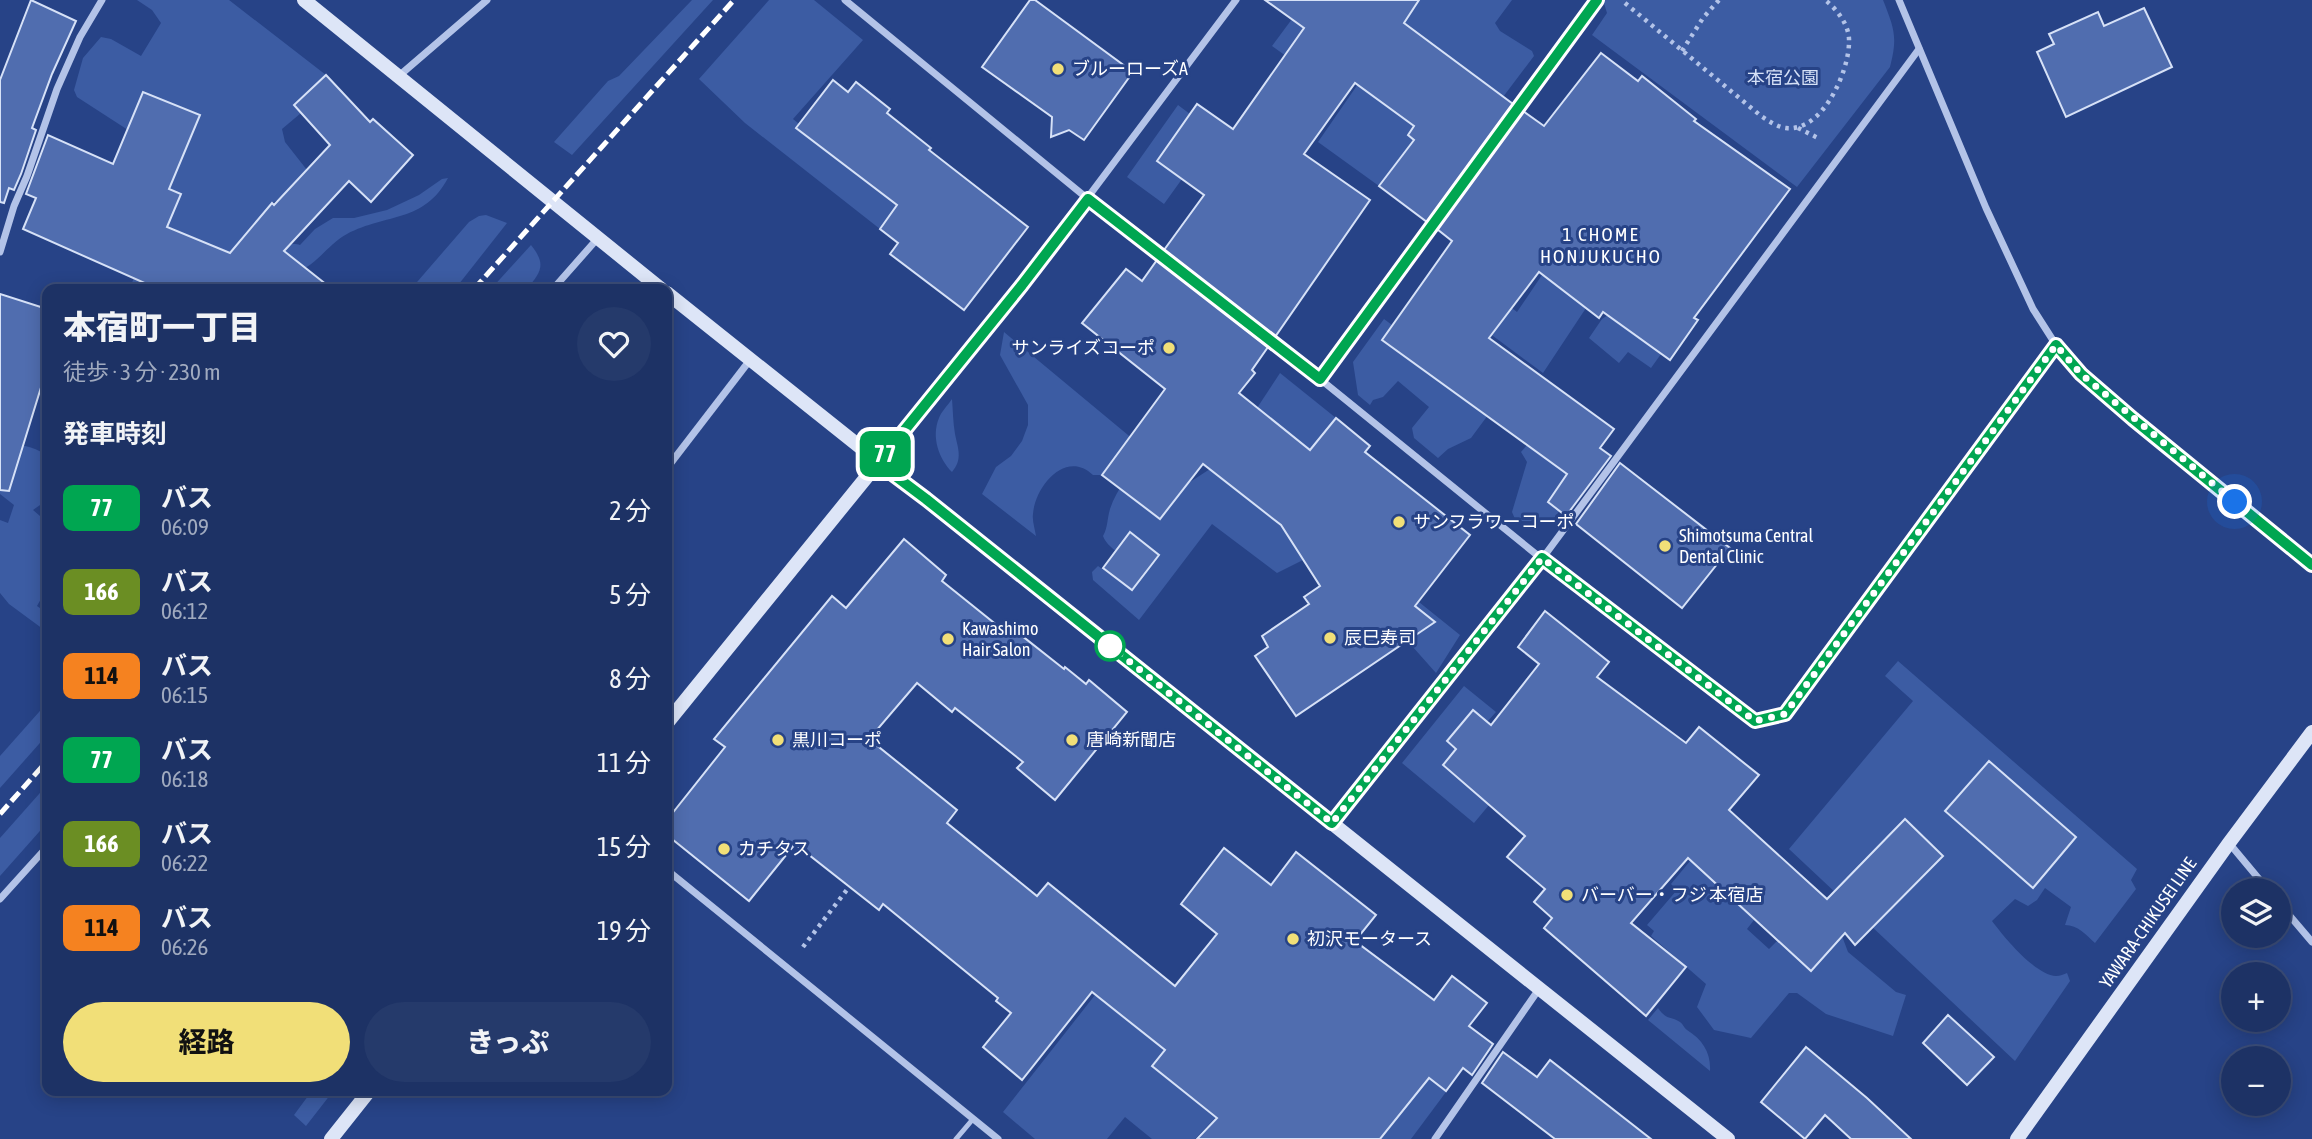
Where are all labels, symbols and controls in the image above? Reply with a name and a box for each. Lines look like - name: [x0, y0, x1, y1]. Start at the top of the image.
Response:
- place label: ブルーローズA: [1072, 58, 1188, 79]
- marker: ブルーローズA: [1050, 61, 1066, 77]
- park label: 本宿公園: [1747, 67, 1819, 88]
- district label: 1 CHOME HONJUKUCHO: [1540, 223, 1662, 267]
- button: heart: [577, 307, 651, 381]
- text: 本宿町一丁目: [63, 308, 261, 346]
- place label: サンライズコーポ: [1012, 337, 1155, 358]
- marker: サンライズコーポ: [1161, 340, 1177, 356]
- text: 徒歩 · 3 分 · 230 m: [63, 359, 221, 385]
- text: 発車時刻: [63, 419, 167, 449]
- line badge: 77: [854, 431, 917, 477]
- text: 77: [874, 440, 896, 467]
- text: バス: [161, 483, 213, 513]
- your location: [2217, 484, 2252, 519]
- text: 77: [90, 494, 113, 521]
- text: 2 分: [609, 496, 651, 526]
- place label: サンフラワーコーポ: [1413, 511, 1574, 532]
- text: 06:09: [161, 514, 209, 540]
- marker: サンフラワーコーポ: [1391, 514, 1407, 530]
- place label: Shimotsuma Central Dental Clinic: [1679, 525, 1813, 567]
- marker: Shimotsuma Central Dental Clinic: [1657, 538, 1673, 554]
- text: バス: [161, 567, 213, 597]
- text: 166: [85, 578, 118, 605]
- text: 5 分: [609, 580, 651, 610]
- text: 06:12: [161, 598, 208, 624]
- place label: Kawashimo Hair Salon: [962, 618, 1038, 660]
- place label: 辰巳寿司: [1344, 627, 1416, 648]
- marker: 辰巳寿司: [1322, 630, 1338, 646]
- marker: Kawashimo Hair Salon: [940, 631, 956, 647]
- unlabelled marker: [1095, 631, 1125, 661]
- text: バス: [161, 651, 213, 681]
- text: 114: [85, 662, 118, 689]
- text: 8 分: [609, 664, 651, 694]
- text: 06:15: [161, 682, 208, 708]
- place label: 黒川コーポ: [792, 729, 882, 750]
- place label: 唐崎新聞店: [1086, 729, 1176, 750]
- marker: 黒川コーポ: [770, 732, 786, 748]
- marker: 唐崎新聞店: [1064, 732, 1080, 748]
- text: バス: [161, 735, 213, 765]
- text: 77: [90, 746, 113, 773]
- text: 11 分: [597, 748, 651, 778]
- text: 06:18: [161, 766, 208, 792]
- text: バス: [161, 819, 213, 849]
- text: 166: [85, 830, 118, 857]
- text: 15 分: [597, 832, 651, 862]
- place label: カチタス: [738, 838, 810, 859]
- marker: カチタス: [716, 841, 732, 857]
- text: 06:22: [161, 850, 208, 876]
- street label: YAWARA-CHIKUSEI LINE: [2095, 853, 2201, 992]
- map controls: [2221, 878, 2291, 1116]
- button: layers: [2221, 878, 2291, 948]
- place label: バーバー・フジ 本宿店: [1581, 884, 1763, 905]
- marker: バーバー・フジ 本宿店: [1559, 887, 1575, 903]
- text: バス: [161, 903, 213, 933]
- text: 114: [85, 914, 118, 941]
- text: 19 分: [597, 916, 651, 946]
- place label: 初沢モータース: [1307, 928, 1432, 949]
- marker: 初沢モータース: [1285, 931, 1301, 947]
- text: 06:26: [161, 934, 208, 960]
- button: +: [2221, 962, 2291, 1032]
- button: 経路: [63, 1002, 350, 1082]
- button: きっぷ: [364, 1002, 651, 1082]
- button: −: [2221, 1046, 2291, 1116]

